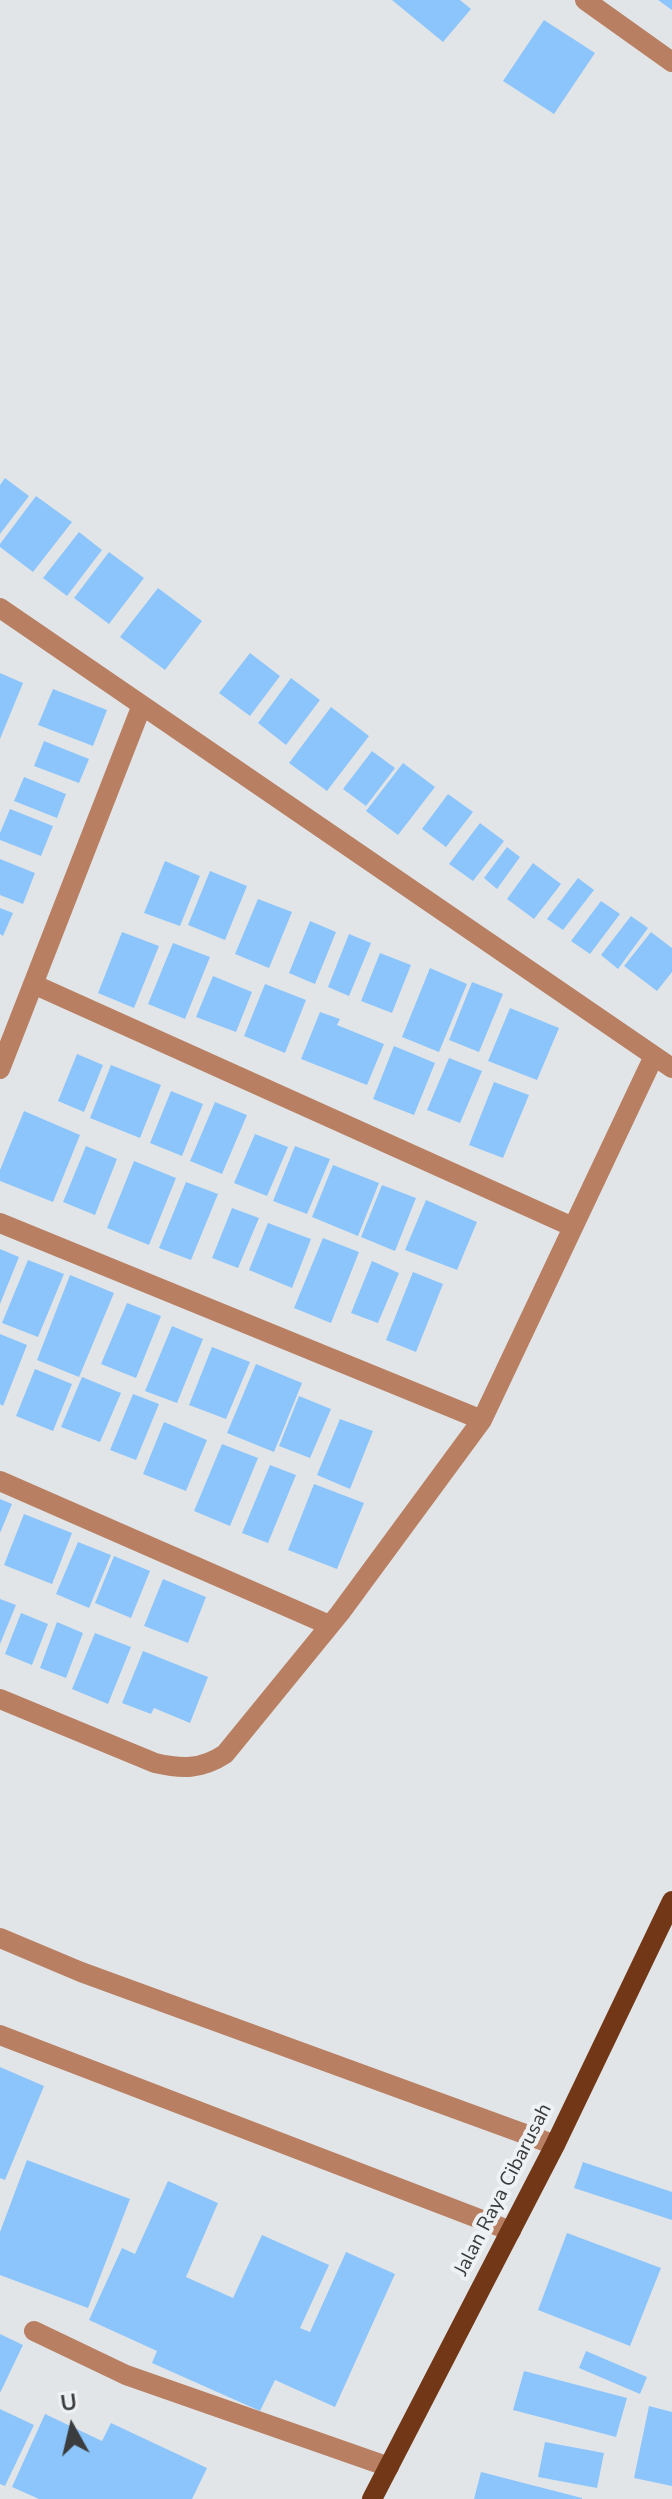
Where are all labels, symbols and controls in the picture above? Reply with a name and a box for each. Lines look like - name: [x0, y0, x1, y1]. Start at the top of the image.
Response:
- street label: Jalan Raya Cibarusah: [450, 2100, 558, 2280]
- north arrow: [32, 2387, 112, 2467]
- text: U: [59, 2387, 79, 2419]

